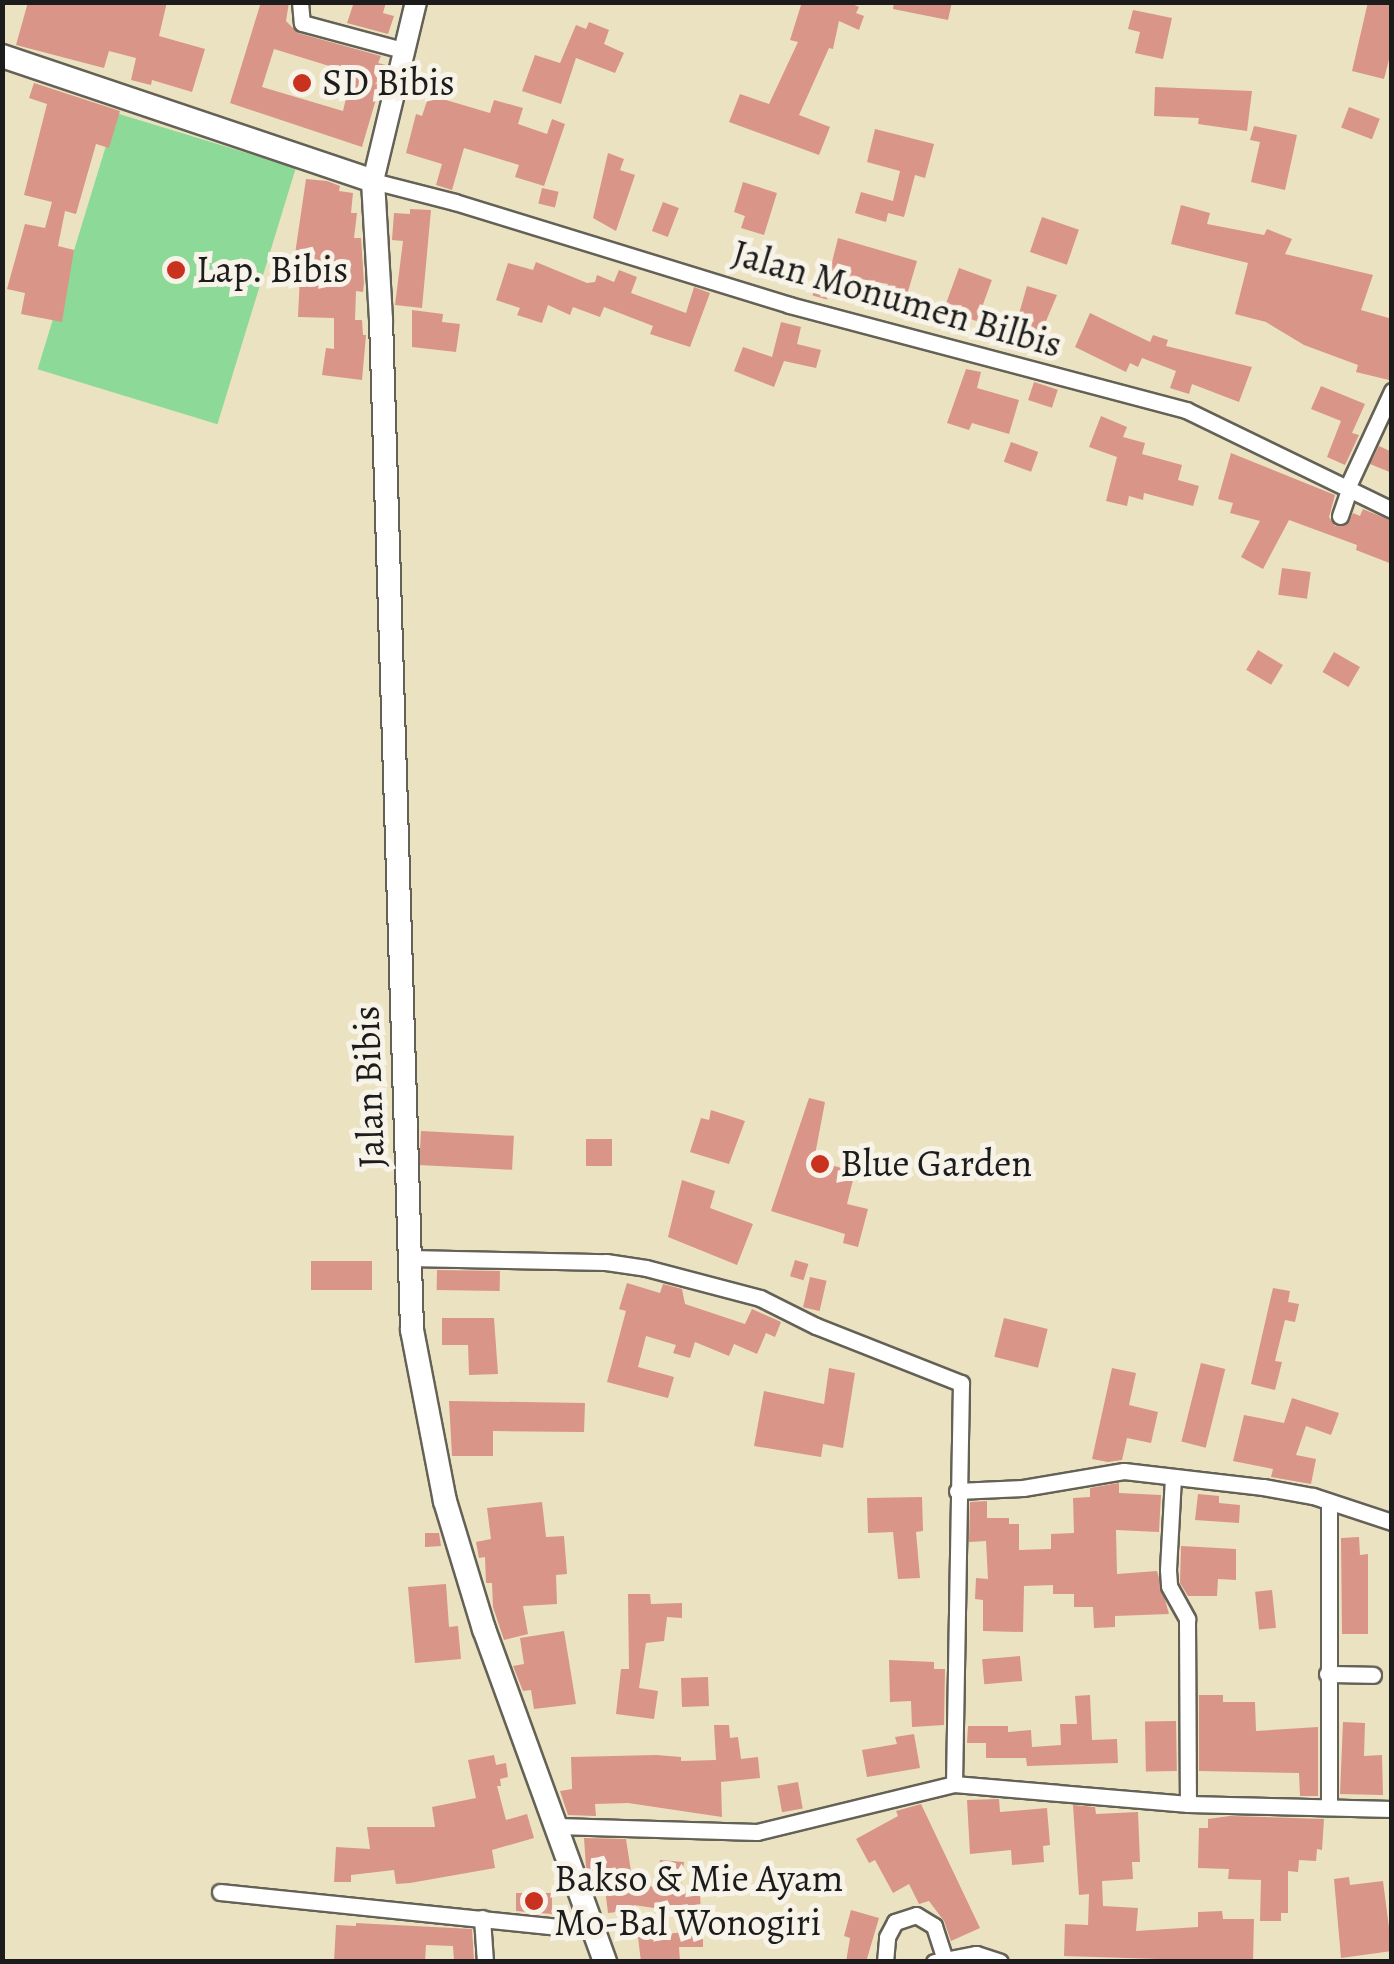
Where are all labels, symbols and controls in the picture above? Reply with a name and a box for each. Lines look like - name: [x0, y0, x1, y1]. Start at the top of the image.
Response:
- place label: SD Bibis: [322, 60, 455, 106]
- marker: SD Bibis: [291, 72, 313, 94]
- street label: Jalan Monumen Bilbis: [727, 230, 1067, 368]
- place label: Lap. Bibis: [196, 247, 349, 293]
- marker: Lap. Bibis: [165, 259, 187, 281]
- street label: Jalan Bibis: [343, 1005, 395, 1169]
- place label: Blue Garden: [840, 1141, 1032, 1187]
- marker: Blue Garden: [809, 1153, 831, 1175]
- place label: Bakso & Mie Ayam Mo-Bal Wonogiri: [554, 1856, 843, 1946]
- marker: Bakso & Mie Ayam Mo-Bal Wonogiri: [523, 1890, 545, 1912]

